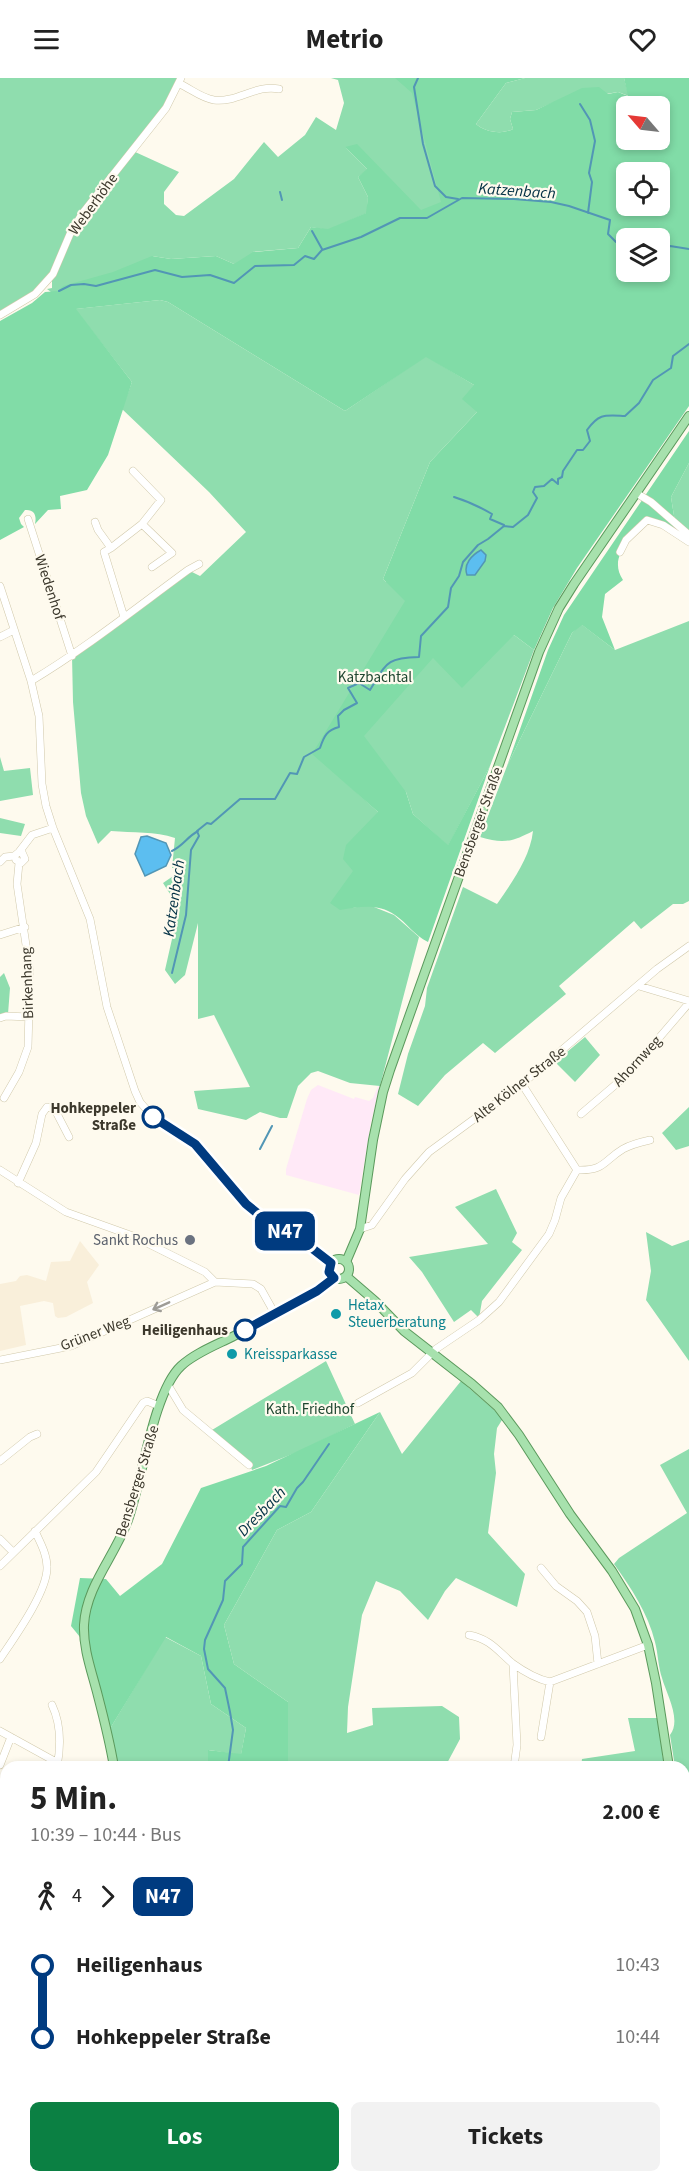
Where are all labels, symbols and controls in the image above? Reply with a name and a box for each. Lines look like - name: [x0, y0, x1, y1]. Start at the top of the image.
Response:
- text: Metrio: [306, 20, 383, 59]
- icon: menu: [30, 23, 63, 56]
- icon: heart: [626, 23, 659, 56]
- north arrow: [616, 96, 670, 150]
- map controls: [616, 96, 670, 282]
- button: locate: [616, 162, 670, 216]
- street label: Weberhöhe: [64, 169, 123, 240]
- water label: Katzenbach: [478, 177, 556, 205]
- button: layers: [616, 228, 670, 282]
- street label: Wiedenhof: [29, 552, 70, 623]
- park label: Katzbachtal: [338, 667, 412, 688]
- street label: Bensberger Straße: [449, 764, 508, 880]
- water label: Katzenbach: [158, 858, 190, 938]
- street label: Birkenhang: [16, 946, 39, 1019]
- street label: Ahornweg: [608, 1031, 667, 1092]
- street label: Alte Kölner Straße: [468, 1041, 570, 1127]
- place label: Hohkeppeler Straße: [50, 1098, 136, 1136]
- marker: Hohkeppeler Straße: [142, 1106, 164, 1128]
- line badge: N47: [250, 1212, 320, 1250]
- text: N47: [267, 1216, 303, 1246]
- place label: Sankt Rochus: [93, 1230, 178, 1251]
- marker: Sankt Rochus: [183, 1233, 197, 1247]
- place label: Hetax Steuerberatung: [348, 1295, 446, 1333]
- one-way arrow: [153, 1301, 171, 1312]
- marker: Hetax Steuerberatung: [329, 1307, 343, 1321]
- street label: Grüner Weg: [57, 1310, 133, 1356]
- marker: Heiligenhaus: [234, 1319, 256, 1341]
- place label: Heiligenhaus: [142, 1320, 228, 1341]
- place label: Kreissparkasse: [244, 1344, 337, 1365]
- marker: Kreissparkasse: [225, 1347, 239, 1361]
- park label: Kath. Friedhof: [266, 1399, 355, 1420]
- street label: Bensberger Straße: [111, 1423, 164, 1540]
- water label: Dresbach: [232, 1482, 291, 1541]
- text: 5 Min.: [30, 1775, 117, 1822]
- text: 2.00 €: [603, 1796, 660, 1828]
- text: 10:39 – 10:44 · Bus: [30, 1821, 181, 1849]
- icon: walk: [30, 1880, 63, 1913]
- icon: forward: [91, 1880, 124, 1913]
- text: N47: [145, 1881, 181, 1911]
- text: 4: [72, 1882, 82, 1910]
- text: Heiligenhaus: [76, 1949, 202, 1981]
- text: 10:43: [615, 1951, 660, 1979]
- text: Hohkeppeler Straße: [76, 2021, 271, 2053]
- text: 10:44: [615, 2023, 660, 2051]
- button: Los: [30, 2102, 339, 2171]
- button: Tickets: [351, 2102, 660, 2171]

